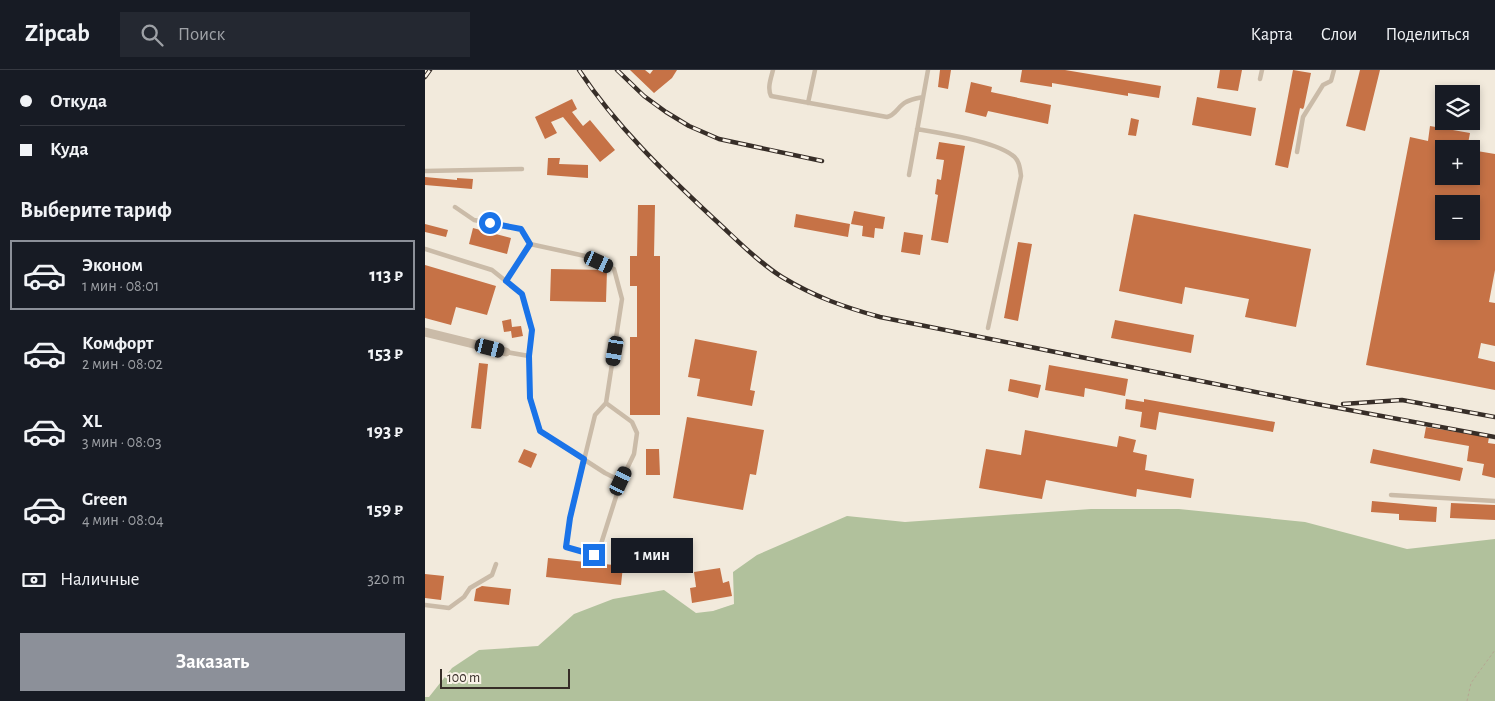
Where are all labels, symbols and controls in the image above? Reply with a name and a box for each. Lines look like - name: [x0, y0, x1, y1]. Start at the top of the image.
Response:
- search box: [120, 12, 470, 57]
- icon: search: [138, 21, 166, 49]
- text: Zipcab: [25, 22, 90, 46]
- text: Поиск: [178, 25, 225, 44]
- text: Карта: [1251, 26, 1293, 44]
- text: Слои: [1321, 26, 1357, 44]
- text: Поделиться: [1385, 26, 1470, 44]
- map controls: [1435, 85, 1480, 240]
- button: layers: [1435, 85, 1480, 130]
- text: Откуда: [50, 92, 107, 111]
- text: Куда: [50, 140, 89, 159]
- button: +: [1435, 140, 1480, 185]
- button: −: [1435, 195, 1480, 240]
- text: Выберите тариф: [20, 199, 172, 221]
- route start: [479, 212, 501, 234]
- car: [582, 249, 615, 275]
- icon: car: [22, 253, 67, 298]
- text: Эконом: [82, 256, 143, 275]
- text: 113 ₽: [369, 266, 403, 285]
- text: 1 мин · 08:01: [82, 278, 159, 294]
- icon: car: [22, 331, 67, 376]
- text: Комфорт: [82, 334, 153, 353]
- car: [605, 335, 624, 367]
- car: [473, 337, 506, 359]
- text: 153 ₽: [368, 344, 403, 363]
- text: 2 мин · 08:02: [82, 356, 163, 372]
- icon: car: [22, 409, 67, 454]
- text: XL: [82, 412, 102, 431]
- text: 193 ₽: [367, 422, 403, 441]
- text: 3 мин · 08:03: [82, 434, 162, 450]
- car: [607, 464, 634, 498]
- icon: car: [22, 487, 67, 532]
- text: Green: [82, 490, 128, 509]
- text: 159 ₽: [367, 500, 403, 519]
- text: 4 мин · 08:04: [82, 512, 164, 528]
- callout: 1 мин: [611, 538, 694, 572]
- route end: [583, 544, 605, 566]
- text: 1 мин: [634, 547, 670, 563]
- icon: cash: [20, 566, 48, 594]
- text: Наличные: [60, 570, 140, 589]
- text: 320 m: [367, 571, 405, 587]
- button: Заказать: [20, 633, 405, 691]
- scale bar: [440, 666, 570, 689]
- text: 100 m: [447, 671, 480, 685]

